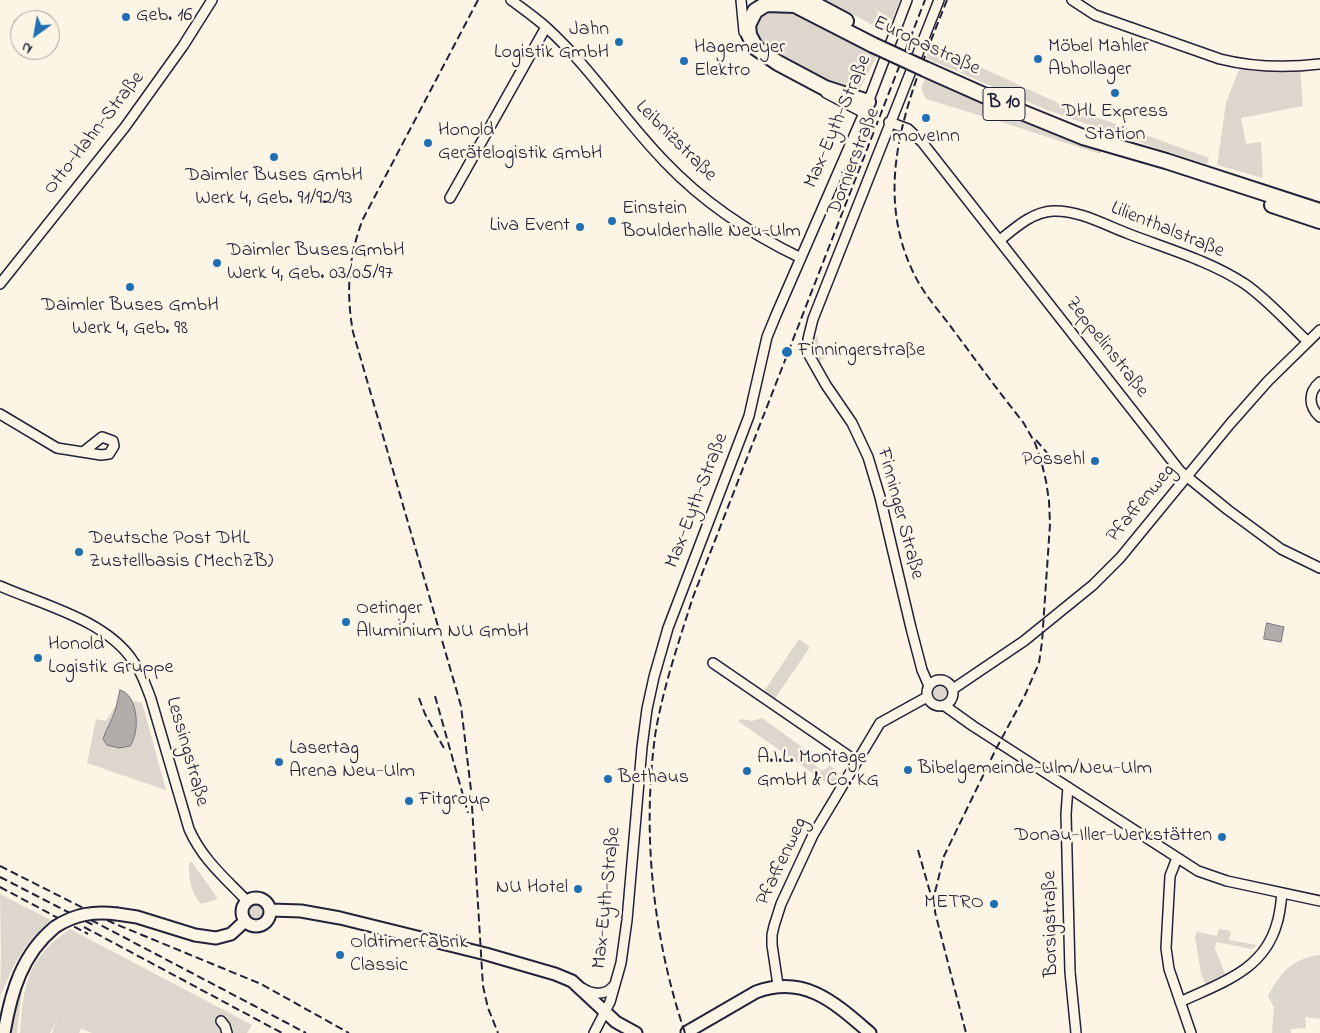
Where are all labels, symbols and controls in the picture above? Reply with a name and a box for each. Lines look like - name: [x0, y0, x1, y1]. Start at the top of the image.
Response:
- place label: Geb. 16: [136, 5, 192, 29]
- north arrow: [10, 10, 60, 60]
- marker: Geb. 16: [120, 11, 132, 23]
- street label: Europastraße: [869, 12, 983, 82]
- place label: Jahn Logistik GmbH: [494, 19, 609, 66]
- text: N: [18, 36, 37, 59]
- marker: Jahn Logistik GmbH: [613, 36, 625, 48]
- place label: Möbel Mahler Abhollager: [1048, 36, 1149, 83]
- place label: Hagemeyer Elektro: [694, 37, 785, 84]
- street label: Max-Eyth-Straße: [800, 52, 878, 192]
- marker: Möbel Mahler Abhollager: [1032, 53, 1044, 65]
- marker: Hagemeyer Elektro: [678, 55, 690, 67]
- street label: Otto-Hahn-Straße: [39, 68, 151, 200]
- marker: DHL Express Station: [1109, 87, 1121, 99]
- road number: B 10: [983, 88, 1025, 120]
- street label: Leibnizstraße: [629, 96, 721, 188]
- place label: DHL Express Station: [1062, 101, 1168, 148]
- street label: Dornierstraße: [824, 105, 886, 219]
- marker: moveInn: [920, 112, 932, 124]
- place label: Honold Gerätelogistik GmbH: [438, 120, 602, 167]
- place label: moveInn: [892, 126, 960, 150]
- marker: Honold Gerätelogistik GmbH: [422, 137, 434, 149]
- marker: Daimler Buses GmbH Werk 4, Geb. 91/92/93: [268, 151, 280, 163]
- place label: Daimler Buses GmbH Werk 4, Geb. 91/92/93: [185, 165, 363, 212]
- street label: Lilienthalstraße: [1107, 197, 1227, 265]
- place label: Einstein Boulderhalle Neu-Ulm: [622, 198, 801, 245]
- place label: Liva Event: [490, 215, 570, 239]
- marker: Einstein Boulderhalle Neu-Ulm: [606, 215, 618, 227]
- marker: Liva Event: [574, 221, 586, 233]
- place label: Daimler Buses GmbH Werk 4, Geb. 03/05/97: [227, 240, 405, 287]
- marker: Daimler Buses GmbH Werk 4, Geb. 03/05/97: [211, 257, 223, 269]
- marker: Daimler Buses GmbH Werk 4, Geb. 98: [124, 281, 136, 293]
- street label: Zeppelinstraße: [1059, 293, 1153, 403]
- place label: Daimler Buses GmbH Werk 4, Geb. 98: [41, 295, 219, 342]
- place label: Finningerstraße: [798, 340, 925, 364]
- marker: Finningerstraße: [780, 345, 794, 359]
- street label: Max-Eyth-Straße: [661, 430, 735, 572]
- street label: Finninger Straße: [870, 446, 928, 582]
- place label: Possehl: [1022, 449, 1085, 473]
- marker: Possehl: [1089, 455, 1101, 467]
- street label: Pfaffenweg: [1102, 460, 1182, 548]
- place label: Deutsche Post DHL Zustellbasis (MechZB): [89, 528, 273, 575]
- marker: Deutsche Post DHL Zustellbasis (MechZB): [73, 546, 85, 558]
- place label: Oetinger Aluminium NU GmbH: [356, 598, 529, 645]
- marker: Oetinger Aluminium NU GmbH: [340, 616, 352, 628]
- place label: Honold Logistik Gruppe: [48, 634, 173, 681]
- marker: Honold Logistik Gruppe: [32, 652, 44, 664]
- street label: Lessingstraße: [159, 695, 213, 809]
- place label: Lasertag Arena Neu-Ulm: [289, 738, 415, 785]
- place label: A.I.L. Montage GmbH & Co. KG: [757, 747, 879, 794]
- marker: Lasertag Arena Neu-Ulm: [273, 756, 285, 768]
- place label: Bibelgemeinde-Ulm/Neu-Ulm: [918, 758, 1152, 782]
- marker: Bibelgemeinde-Ulm/Neu-Ulm: [902, 764, 914, 776]
- marker: A.I.L. Montage GmbH & Co. KG: [741, 765, 753, 777]
- place label: Bethaus: [618, 767, 689, 791]
- marker: Bethaus: [602, 773, 614, 785]
- place label: Fitgroup: [419, 789, 490, 813]
- marker: Fitgroup: [403, 795, 415, 807]
- street label: Pfaffenweg: [752, 814, 814, 910]
- place label: Donau-Iller-Werkstätten: [1015, 825, 1212, 849]
- street label: Max-Eyth-Straße: [589, 826, 627, 970]
- marker: Donau-Iller-Werkstätten: [1216, 831, 1228, 843]
- street label: Borsigstraße: [1039, 871, 1065, 977]
- place label: NU Hotel: [496, 877, 568, 901]
- marker: NU Hotel: [572, 883, 584, 895]
- place label: METRO: [924, 892, 984, 916]
- marker: METRO: [988, 898, 1000, 910]
- place label: Oldtimerfabrik Classic: [350, 932, 468, 979]
- marker: Oldtimerfabrik Classic: [334, 949, 346, 961]

